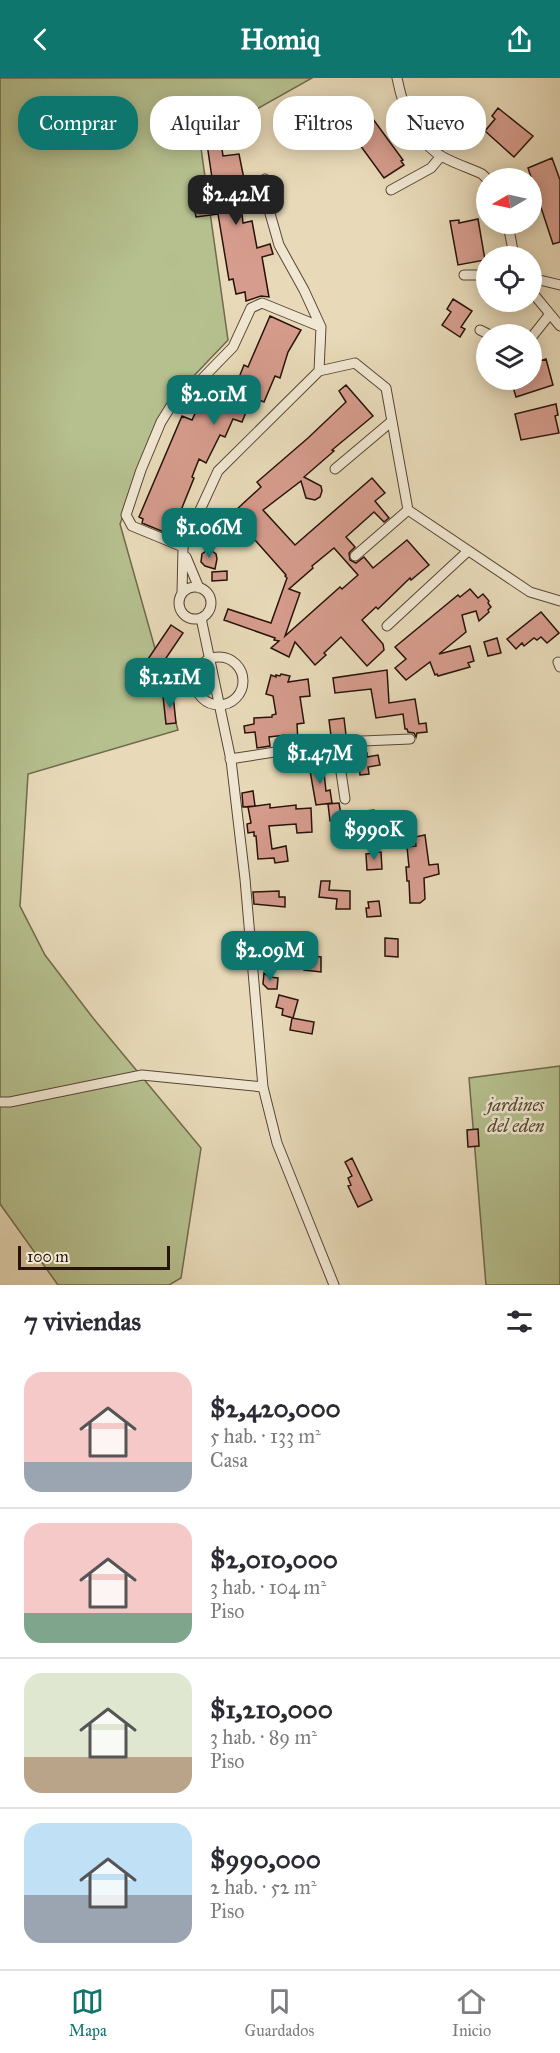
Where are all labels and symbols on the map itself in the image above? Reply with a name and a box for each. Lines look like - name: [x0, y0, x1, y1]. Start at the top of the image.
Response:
- north arrow: [476, 168, 542, 234]
- pin: $2.42M: [187, 175, 285, 226]
- pin: $2.01M: [165, 375, 263, 426]
- pin: $1.06M: [160, 508, 258, 559]
- pin: $1.21M: [121, 658, 219, 709]
- pin: $1.47M: [271, 734, 369, 785]
- pin: $990K: [332, 810, 416, 861]
- pin: $2.09M: [221, 931, 319, 982]
- park label: jardines del eden: [483, 1094, 545, 1137]
- scale bar: [18, 1243, 170, 1270]

